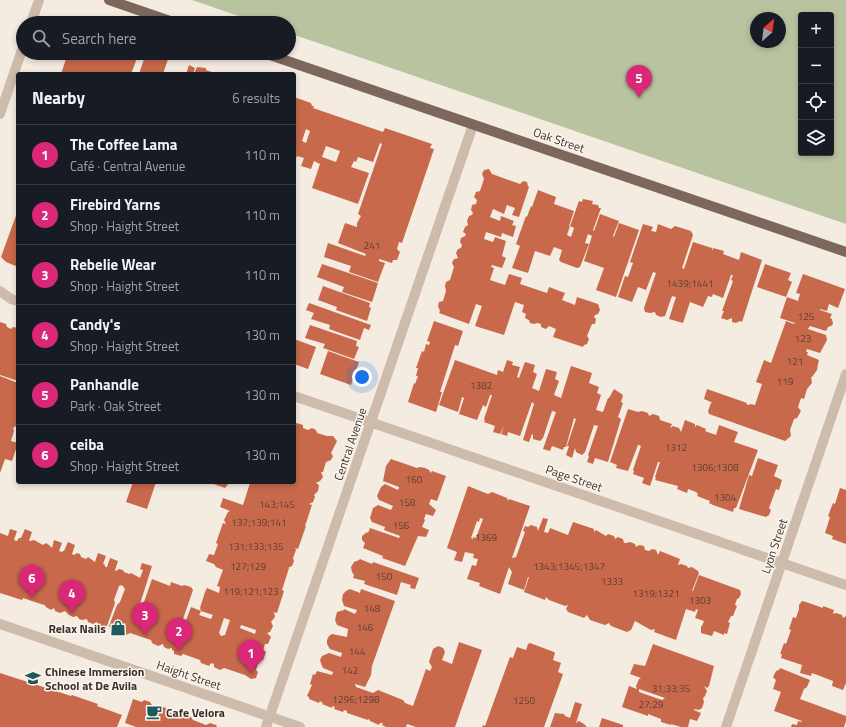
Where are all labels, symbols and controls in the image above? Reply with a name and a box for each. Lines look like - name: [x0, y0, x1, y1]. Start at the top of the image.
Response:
- north arrow: [750, 12, 786, 48]
- map controls: [798, 12, 834, 156]
- button: +: [798, 12, 834, 48]
- search box: [16, 16, 296, 60]
- icon: search: [30, 27, 52, 49]
- text: Search here: [62, 27, 136, 50]
- button: −: [798, 48, 834, 84]
- pin: 5: [626, 65, 652, 98]
- button: locate: [798, 84, 834, 120]
- text: Nearby: [32, 85, 85, 111]
- text: 6 results: [232, 88, 280, 108]
- button: layers: [798, 120, 834, 156]
- street label: Oak Street: [531, 122, 588, 158]
- text: The Coffee Lama: [70, 133, 177, 156]
- text: 1: [41, 145, 49, 165]
- text: 110 m: [244, 145, 280, 165]
- text: Café · Central Avenue: [70, 156, 185, 176]
- text: Firebird Yarns: [70, 193, 160, 216]
- text: 2: [41, 205, 49, 225]
- text: 110 m: [244, 205, 280, 225]
- text: Shop · Haight Street: [70, 216, 179, 236]
- house number: 241: [364, 238, 380, 253]
- text: Rebelie Wear: [70, 253, 156, 276]
- text: 3: [41, 265, 49, 285]
- text: 110 m: [244, 265, 280, 285]
- text: Shop · Haight Street: [70, 276, 179, 296]
- house number: 1439;1441: [666, 276, 714, 291]
- house number: 125: [798, 309, 815, 324]
- text: Candy's: [70, 313, 121, 336]
- text: 4: [41, 325, 49, 345]
- text: 130 m: [244, 325, 280, 345]
- house number: 123: [795, 331, 811, 346]
- text: Shop · Haight Street: [70, 336, 179, 356]
- house number: 121: [787, 354, 803, 369]
- your location: [352, 367, 372, 387]
- text: Panhandle: [70, 373, 139, 396]
- house number: 119: [777, 374, 794, 389]
- house number: 1382: [470, 378, 492, 393]
- text: 5: [41, 385, 49, 405]
- text: 130 m: [244, 385, 280, 405]
- text: Park · Oak Street: [70, 396, 161, 416]
- street label: Central Avenue: [329, 405, 371, 483]
- text: ceiba: [70, 433, 104, 456]
- house number: 1312: [665, 440, 687, 455]
- text: 6: [41, 445, 49, 465]
- text: 130 m: [244, 445, 280, 465]
- text: Shop · Haight Street: [70, 456, 179, 476]
- street label: Page Street: [543, 459, 606, 497]
- house number: 1306;1308: [691, 460, 739, 475]
- house number: 160: [406, 472, 423, 487]
- house number: 1304: [714, 490, 737, 505]
- house number: 158: [399, 495, 416, 510]
- house number: 143;145: [259, 497, 295, 512]
- house number: 137;139;141: [231, 515, 287, 530]
- street label: Lyon Street: [756, 515, 793, 576]
- house number: 156: [393, 518, 410, 533]
- house number: 1369: [475, 530, 498, 545]
- house number: 131;133;135: [228, 539, 284, 554]
- house number: 127;129: [230, 559, 266, 574]
- house number: 1343;1345;1347: [533, 559, 605, 574]
- pin: 6: [19, 565, 45, 598]
- house number: 150: [376, 569, 393, 584]
- house number: 1333: [601, 574, 623, 589]
- pin: 4: [59, 580, 85, 613]
- house number: 119;121;123: [223, 584, 279, 599]
- house number: 1319;1321: [632, 586, 680, 601]
- house number: 1303: [689, 593, 711, 608]
- house number: 148: [364, 601, 381, 616]
- pin: 3: [132, 602, 158, 635]
- pin: 2: [166, 618, 192, 651]
- place label: Relax Nails: [48, 619, 106, 638]
- shop icon: Relax Nails: [109, 619, 127, 637]
- house number: 146: [357, 620, 374, 635]
- pin: 1: [238, 640, 264, 673]
- house number: 144: [349, 644, 366, 659]
- street label: Haight Street: [154, 655, 225, 695]
- place label: Chinese Immersion School at De Avila: [45, 662, 144, 695]
- house number: 142: [342, 663, 358, 678]
- school or university icon: Chinese Immersion School at De Avila: [24, 669, 42, 687]
- house number: 31;33;35: [652, 681, 691, 696]
- house number: 1296;1298: [332, 692, 380, 707]
- house number: 1250: [513, 693, 536, 708]
- house number: 27;29: [639, 697, 664, 712]
- cafe icon: Cafe Velora: [145, 703, 163, 721]
- place label: Cafe Velora: [166, 703, 225, 722]

